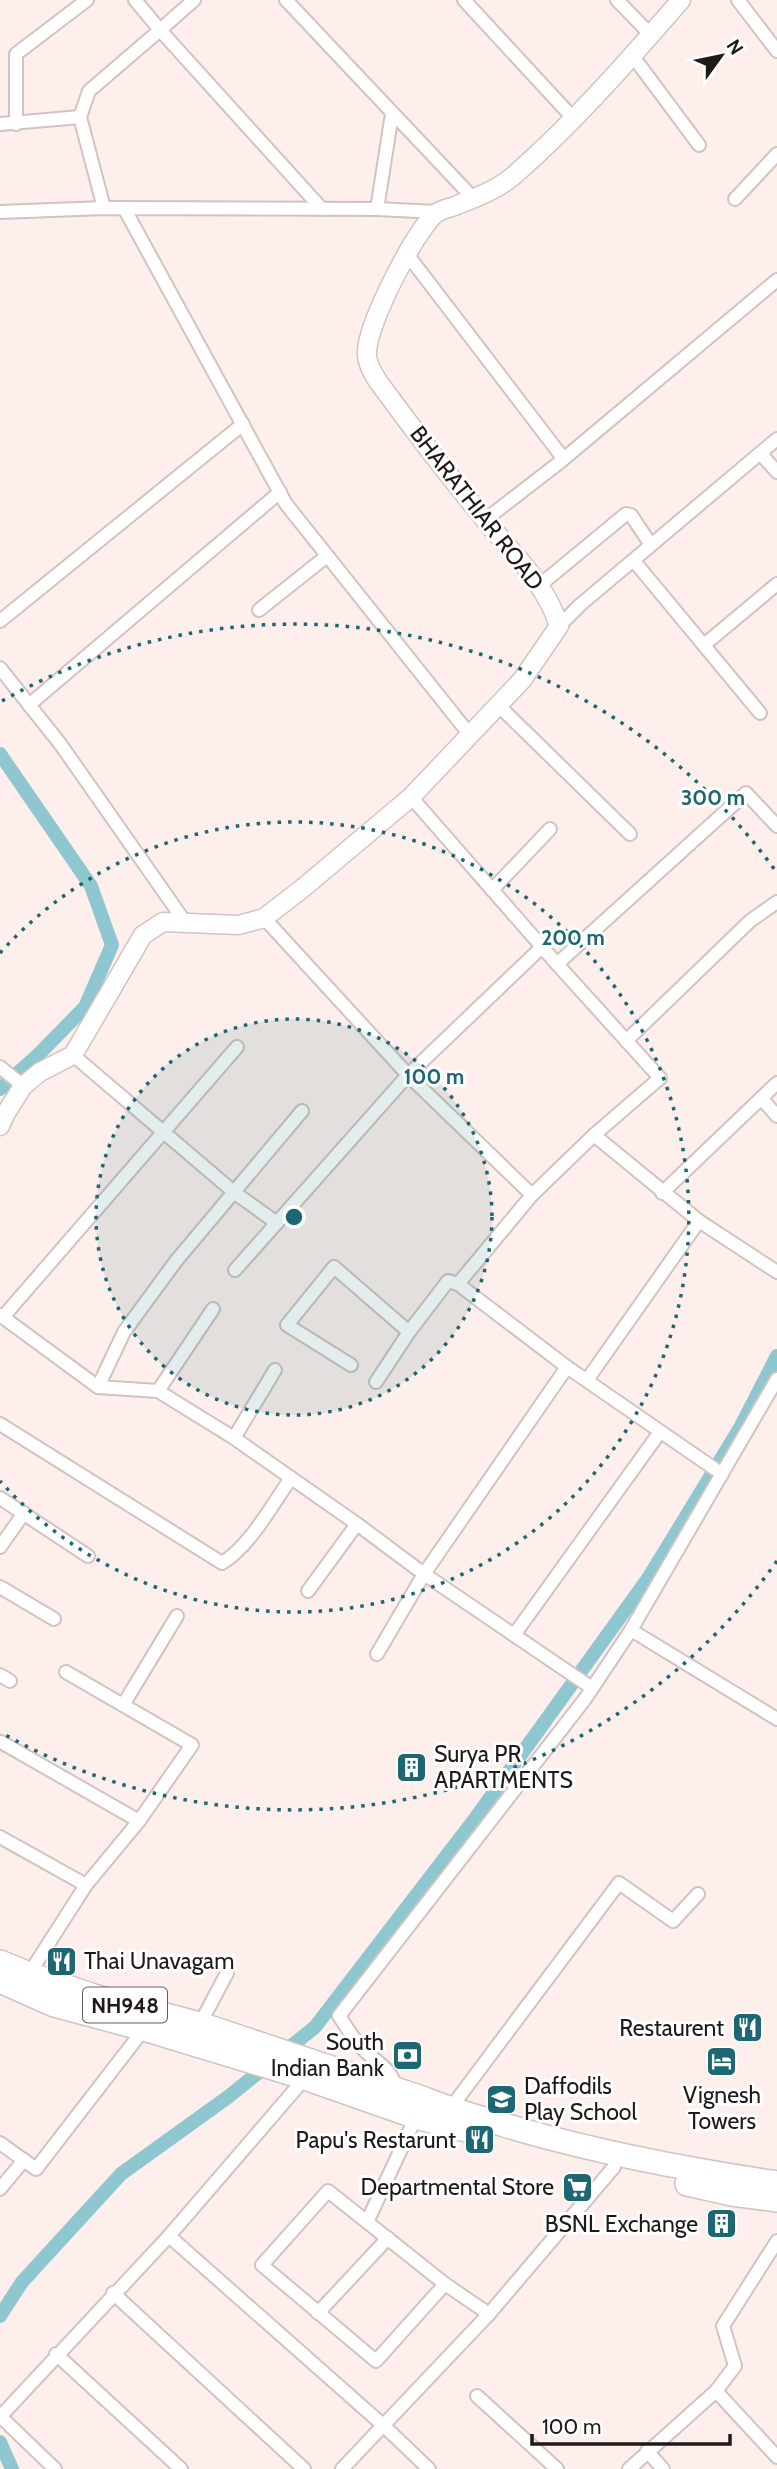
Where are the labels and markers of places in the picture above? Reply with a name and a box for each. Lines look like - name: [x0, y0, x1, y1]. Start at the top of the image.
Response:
- centre of rings: [282, 1205, 306, 1229]
- place label: Surya PR APARTMENTS: [434, 1740, 573, 1794]
- building icon: Surya PR APARTMENTS: [394, 1750, 428, 1784]
- restaurant icon: Thai Unavagam: [44, 1944, 78, 1978]
- place label: Thai Unavagam: [84, 1947, 234, 1975]
- restaurant icon: Restaurent: [730, 2011, 764, 2045]
- place label: Restaurent: [619, 2014, 724, 2042]
- place label: South Indian Bank: [271, 2028, 385, 2082]
- bank icon: South Indian Bank: [390, 2038, 424, 2072]
- hotel icon: Vignesh Towers: [705, 2044, 739, 2078]
- place label: Daffodils Play School: [524, 2072, 637, 2126]
- place label: Vignesh Towers: [683, 2081, 761, 2135]
- school or university icon: Daffodils Play School: [484, 2082, 518, 2116]
- restaurant icon: Papu's Restarunt: [462, 2123, 496, 2157]
- place label: Papu's Restarunt: [296, 2126, 456, 2154]
- supermarket icon: Departmental Store: [560, 2170, 594, 2204]
- place label: Departmental Store: [361, 2173, 554, 2201]
- building icon: BSNL Exchange: [704, 2207, 738, 2241]
- place label: BSNL Exchange: [545, 2210, 698, 2238]

